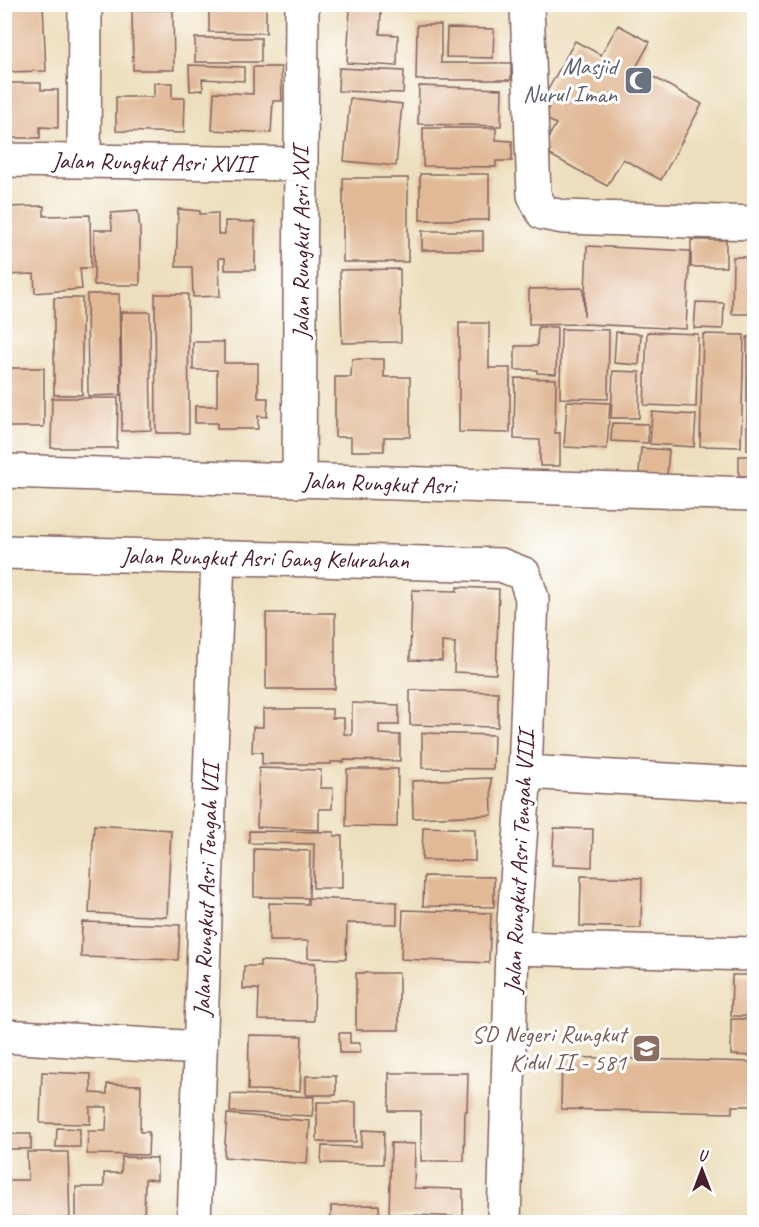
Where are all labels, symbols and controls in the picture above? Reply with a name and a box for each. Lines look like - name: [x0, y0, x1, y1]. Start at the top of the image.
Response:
- place label: Masjid Nurul Iman: [523, 51, 621, 109]
- mosque icon: Masjid Nurul Iman: [622, 64, 654, 96]
- street label: Jalan Rungkut Asri XVI: [286, 141, 316, 340]
- street label: Jalan Rungkut Asri XVII: [51, 145, 260, 179]
- street label: Jalan Rungkut Asri: [301, 465, 458, 501]
- street label: Jalan Rungkut Asri Gang Kelurahan: [120, 540, 409, 576]
- street label: Jalan Rungkut Asri Tengah VIII: [497, 725, 541, 995]
- street label: Jalan Rungkut Asri Tengah VII: [187, 757, 226, 1018]
- place label: SD Negeri Rungkut Kidul II - 581: [472, 1019, 629, 1077]
- school or university icon: SD Negeri Rungkut Kidul II - 581: [631, 1032, 663, 1064]
- north arrow: [672, 1140, 732, 1200]
- text: U: [698, 1146, 709, 1166]

